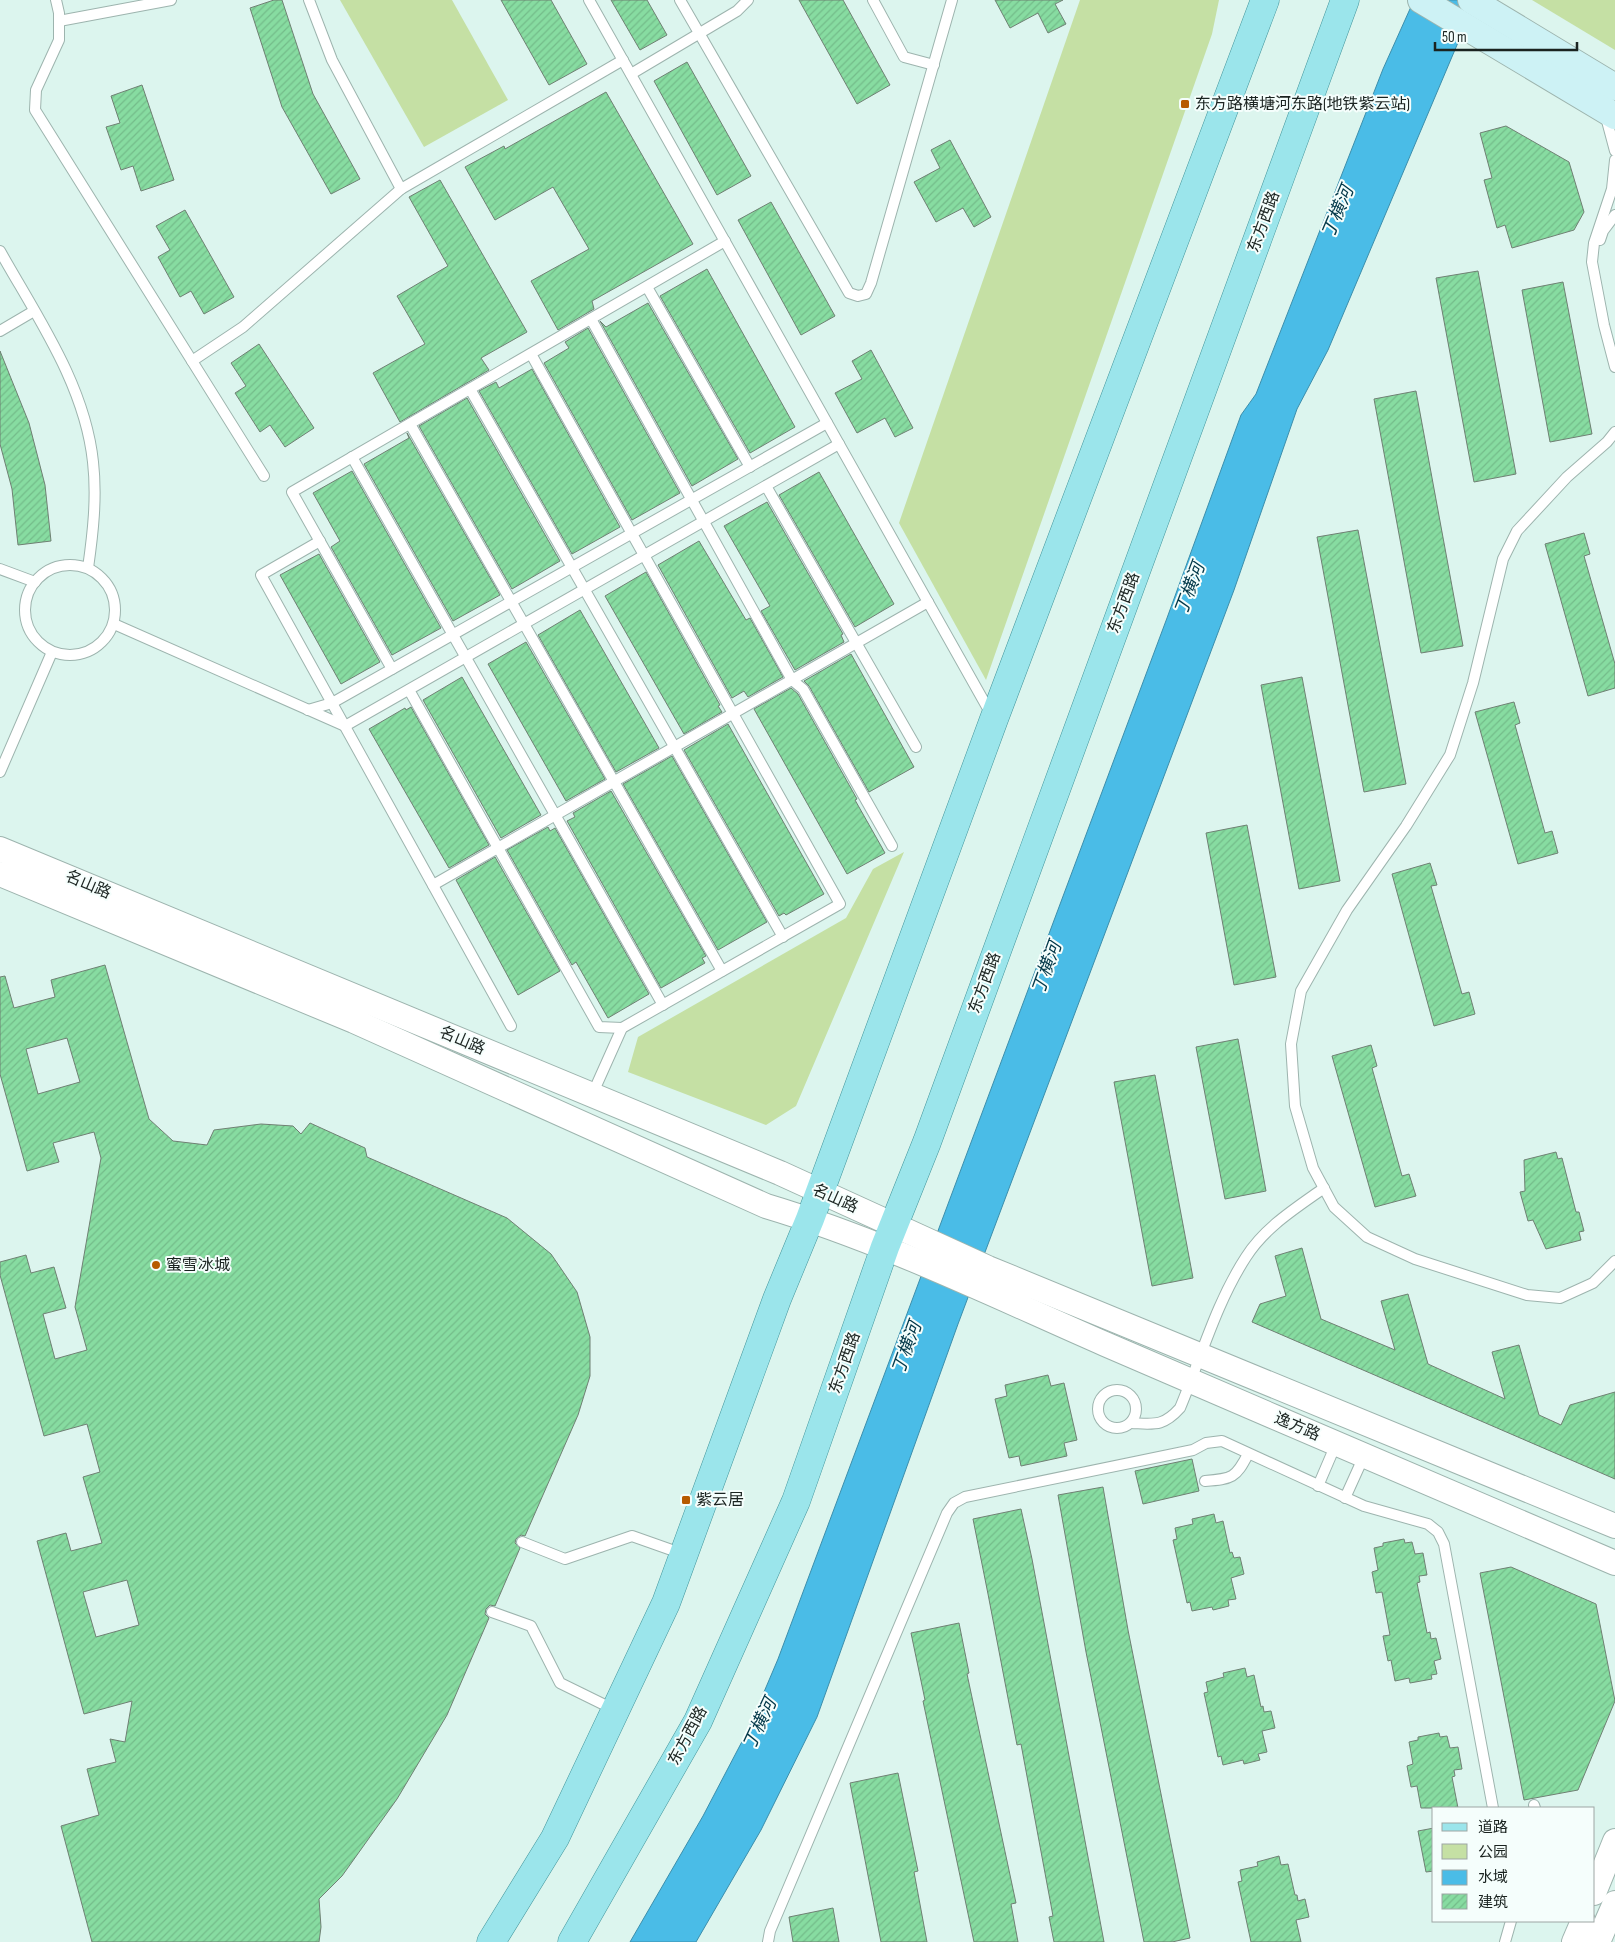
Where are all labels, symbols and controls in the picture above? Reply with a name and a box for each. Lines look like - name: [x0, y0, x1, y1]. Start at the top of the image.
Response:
- scale bar: [1435, 20, 1578, 52]
- text: 50 m: [1442, 28, 1467, 47]
- place label: 东方路横塘河东路(地铁紫云站): [1195, 95, 1410, 114]
- marker: 东方路横塘河东路(地铁紫云站): [1179, 98, 1191, 110]
- water label: 丁横河: [1318, 180, 1359, 241]
- street label: 东方西路: [1244, 189, 1284, 255]
- water label: 丁横河: [1171, 557, 1211, 618]
- street label: 东方西路: [1104, 570, 1144, 636]
- street label: 名山路: [62, 867, 114, 903]
- water label: 丁横河: [1028, 936, 1067, 997]
- street label: 东方西路: [965, 950, 1005, 1016]
- street label: 名山路: [436, 1023, 488, 1059]
- street label: 名山路: [809, 1181, 861, 1217]
- place label: 蜜雪冰城: [166, 1256, 230, 1275]
- marker: 蜜雪冰城: [150, 1259, 162, 1271]
- water label: 丁横河: [888, 1316, 927, 1377]
- street label: 东方西路: [826, 1330, 864, 1396]
- street label: 逸方路: [1271, 1409, 1323, 1445]
- place label: 紫云居: [696, 1491, 744, 1510]
- marker: 紫云居: [680, 1494, 692, 1506]
- water label: 丁横河: [739, 1692, 782, 1753]
- street label: 东方西路: [665, 1703, 711, 1769]
- legend: [1432, 1807, 1595, 1922]
- text: 道路: [1478, 1818, 1508, 1837]
- text: 公园: [1478, 1843, 1508, 1862]
- text: 水域: [1478, 1868, 1508, 1887]
- text: 建筑: [1478, 1893, 1508, 1912]

